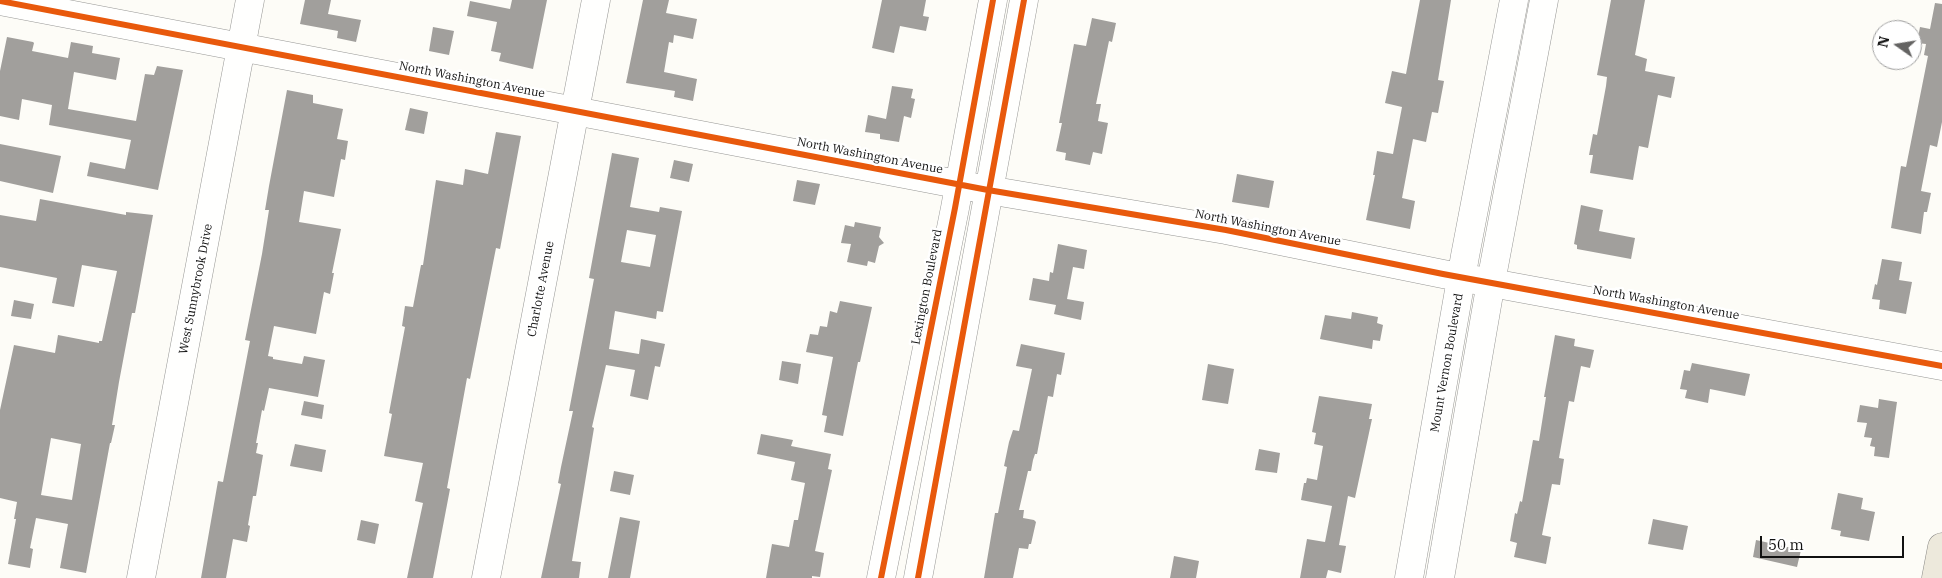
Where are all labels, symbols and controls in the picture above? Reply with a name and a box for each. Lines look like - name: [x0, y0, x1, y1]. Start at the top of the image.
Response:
- north arrow: [1872, 20, 1922, 70]
- text: N: [1873, 34, 1893, 49]
- street label: North Washington Avenue: [398, 59, 546, 101]
- street label: North Washington Avenue: [796, 135, 944, 177]
- street label: North Washington Avenue: [1194, 207, 1342, 249]
- street label: West Sunnybrook Drive: [176, 223, 216, 355]
- street label: Lexington Boulevard: [909, 228, 945, 346]
- street label: Charlotte Avenue: [525, 240, 557, 338]
- street label: North Washington Avenue: [1592, 283, 1740, 323]
- street label: Mount Vernon Boulevard: [1428, 292, 1466, 434]
- scale bar: [1762, 526, 1906, 558]
- text: 50 m: [1768, 535, 1804, 554]

